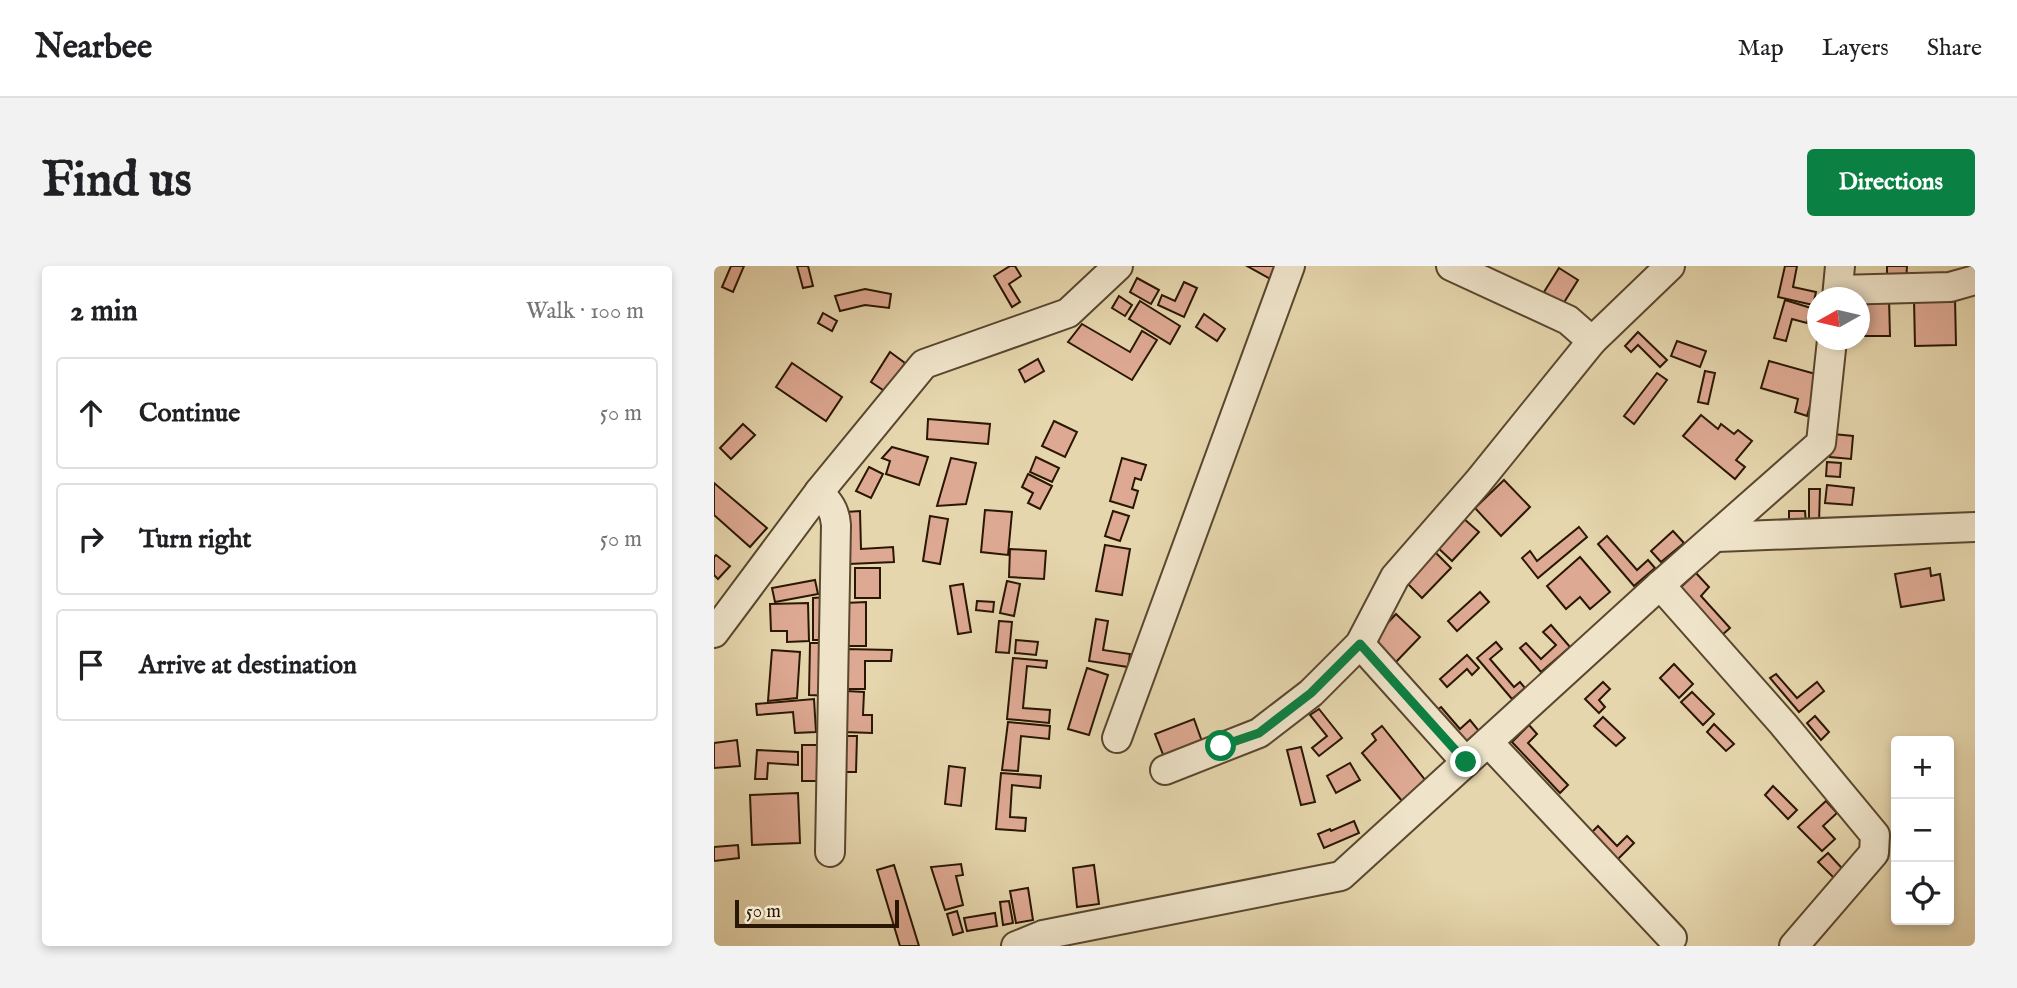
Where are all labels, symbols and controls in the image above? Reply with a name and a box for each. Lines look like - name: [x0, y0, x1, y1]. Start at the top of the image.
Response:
- text: Nearbee: [35, 27, 152, 69]
- text: Map: [1738, 33, 1784, 64]
- text: Layers: [1822, 33, 1889, 64]
- text: Share: [1927, 33, 1982, 64]
- button: Directions: [1807, 149, 1975, 216]
- text: Find us: [42, 151, 192, 213]
- north arrow: [1807, 287, 1870, 350]
- text: 2 min: [70, 293, 138, 331]
- text: Walk · 100 m: [526, 297, 644, 326]
- icon: ahead: [72, 394, 110, 432]
- text: Continue: [139, 397, 240, 430]
- text: 50 m: [600, 399, 642, 428]
- icon: right: [72, 520, 110, 558]
- text: Turn right: [139, 523, 252, 556]
- text: 50 m: [600, 525, 642, 554]
- icon: arrive: [72, 646, 110, 684]
- text: Arrive at destination: [139, 649, 357, 682]
- route start: [1205, 730, 1236, 761]
- map controls: [1891, 736, 1954, 925]
- button: +: [1891, 736, 1954, 799]
- route end: [1450, 746, 1481, 777]
- button: −: [1891, 799, 1954, 862]
- button: locate: [1891, 862, 1954, 925]
- scale bar: [735, 897, 900, 929]
- text: 50 m: [746, 900, 781, 924]

